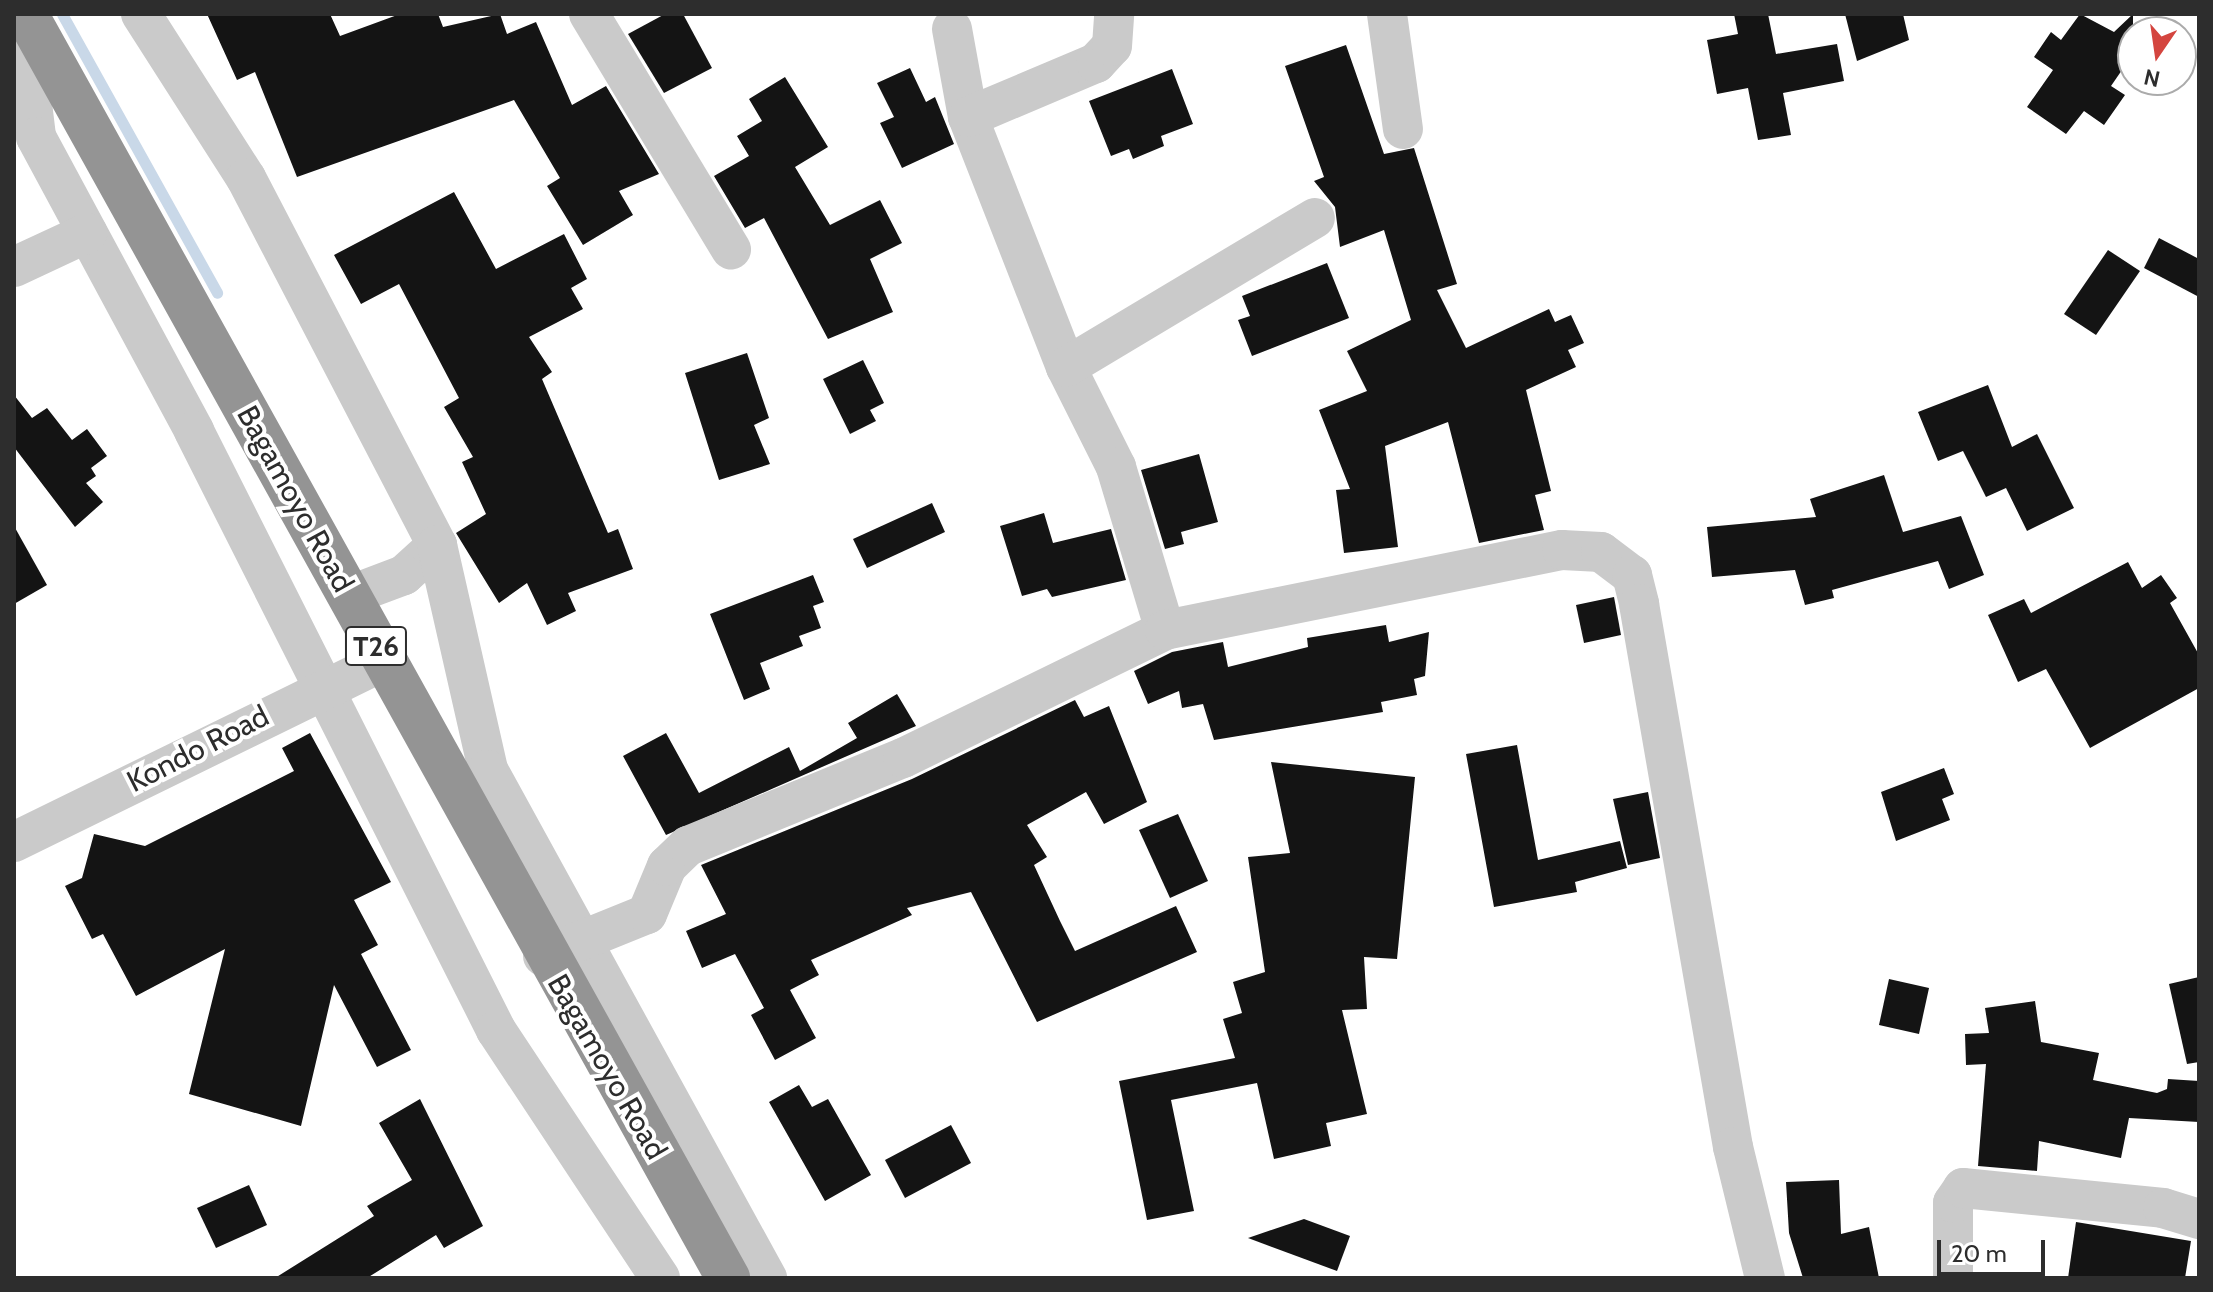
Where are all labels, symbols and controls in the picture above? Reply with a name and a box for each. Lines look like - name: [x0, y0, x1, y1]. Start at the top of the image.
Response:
- north arrow: [2117, 16, 2197, 96]
- text: N: [2141, 63, 2163, 93]
- street label: Bagamoyo Road: [229, 400, 361, 598]
- road number: T26: [344, 622, 408, 670]
- street label: Kondo Road: [121, 698, 275, 800]
- street label: Bagamoyo Road: [540, 968, 674, 1166]
- scale bar: [1941, 1224, 2049, 1274]
- text: 20 m: [1951, 1239, 2007, 1268]

